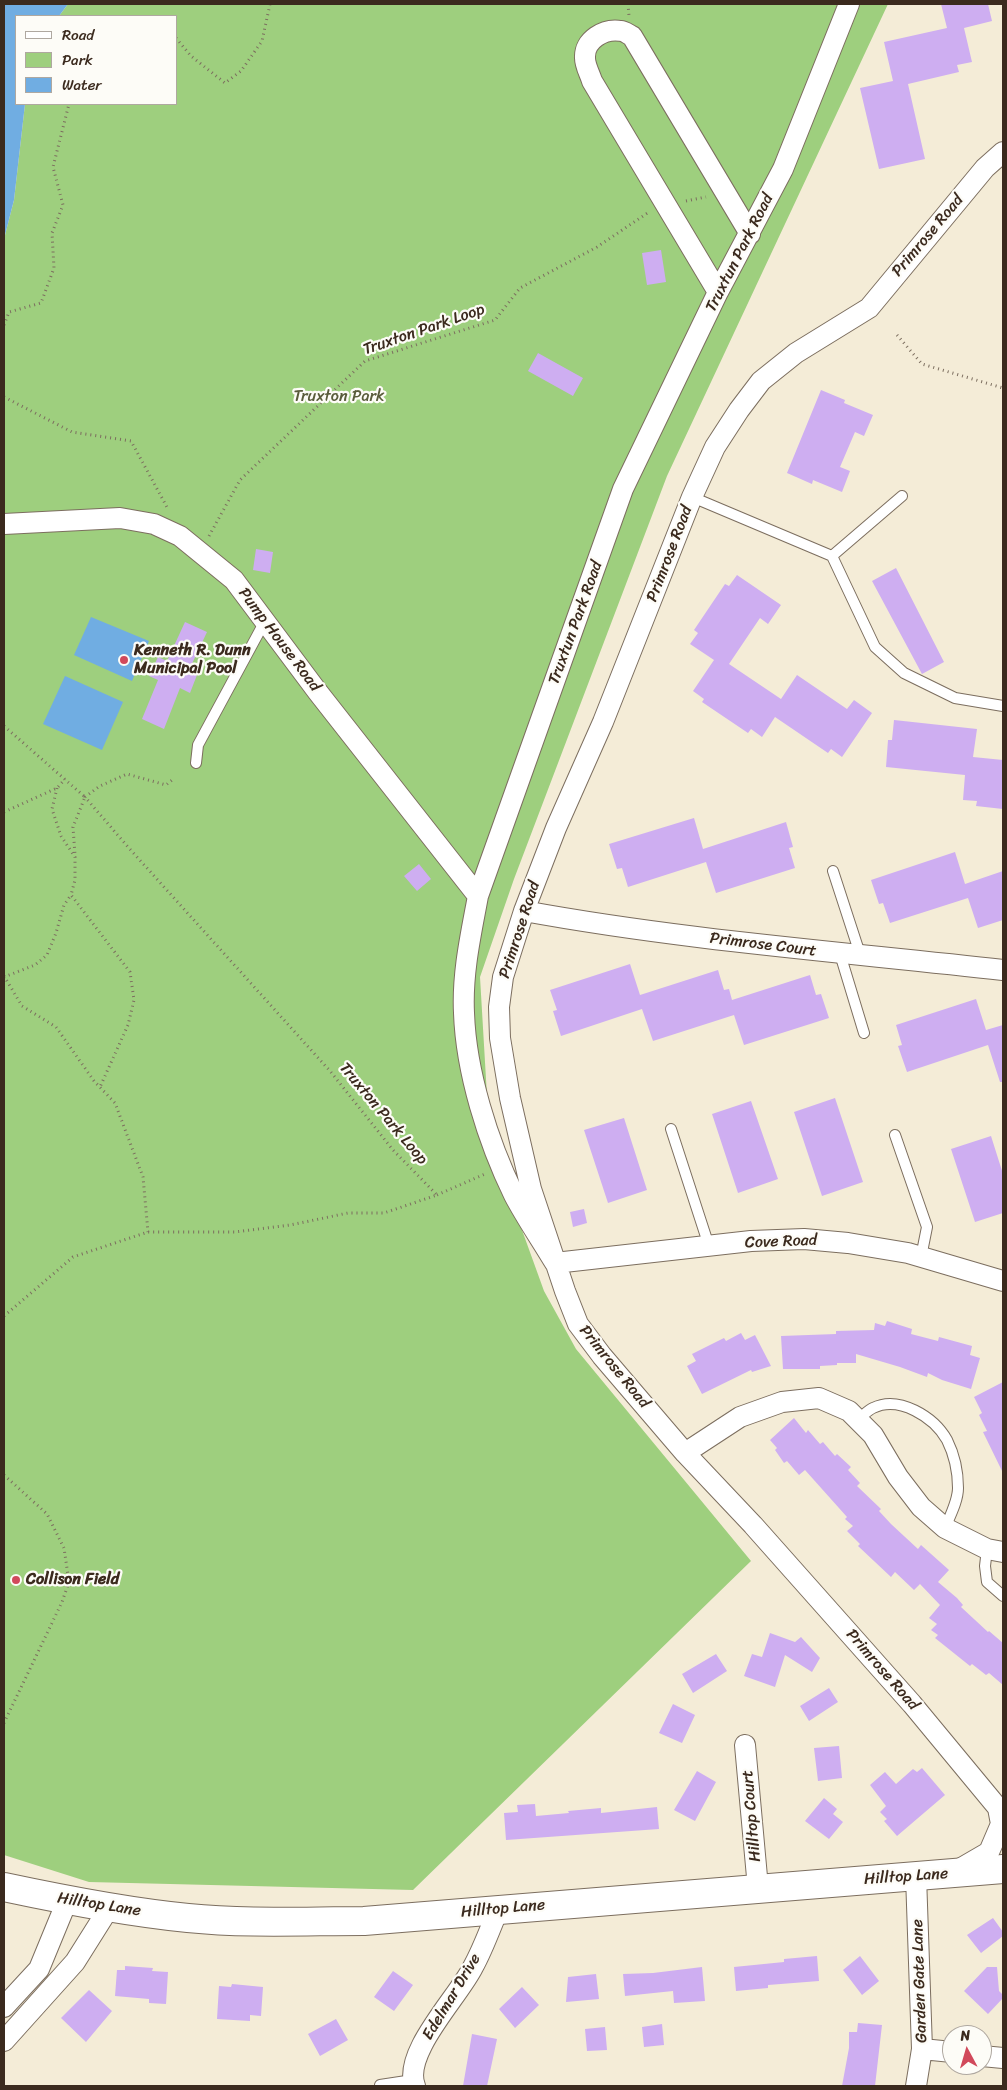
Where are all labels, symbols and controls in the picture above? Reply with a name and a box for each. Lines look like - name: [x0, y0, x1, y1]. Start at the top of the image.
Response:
- legend: [15, 15, 178, 105]
- text: Road: [62, 22, 94, 48]
- text: Park: [62, 47, 93, 73]
- text: Water: [62, 72, 102, 98]
- street label: Truxtun Park Road: [702, 191, 778, 315]
- street label: Primrose Road: [888, 191, 968, 281]
- street label: Truxton Park Loop: [361, 300, 487, 360]
- park label: Truxton Park: [294, 387, 384, 407]
- street label: Primrose Road: [643, 503, 697, 605]
- street label: Truxtun Park Road: [545, 559, 607, 687]
- street label: Pump House Road: [234, 584, 324, 696]
- place label: Kenneth R. Dunn Municipal Pool: [134, 641, 251, 679]
- marker: Kenneth R. Dunn Municipal Pool: [118, 654, 130, 666]
- street label: Primrose Road: [495, 879, 545, 981]
- street label: Primrose Court: [709, 929, 817, 961]
- street label: Truxton Park Loop: [335, 1059, 431, 1169]
- street label: Cove Road: [745, 1231, 817, 1253]
- street label: Primrose Road: [575, 1322, 653, 1412]
- place label: Collison Field: [26, 1570, 119, 1590]
- marker: Collison Field: [10, 1574, 22, 1586]
- street label: Primrose Road: [842, 1626, 922, 1714]
- street label: Hilltop Court: [738, 1769, 766, 1863]
- street label: Hilltop Lane: [863, 1864, 949, 1890]
- street label: Hilltop Lane: [56, 1889, 142, 1921]
- street label: Hilltop Lane: [460, 1896, 546, 1922]
- street label: Garden Gate Lane: [908, 1919, 932, 2043]
- street label: Edelmar Drive: [419, 1950, 485, 2044]
- text: N: [959, 2023, 972, 2049]
- north arrow: [942, 2025, 992, 2075]

